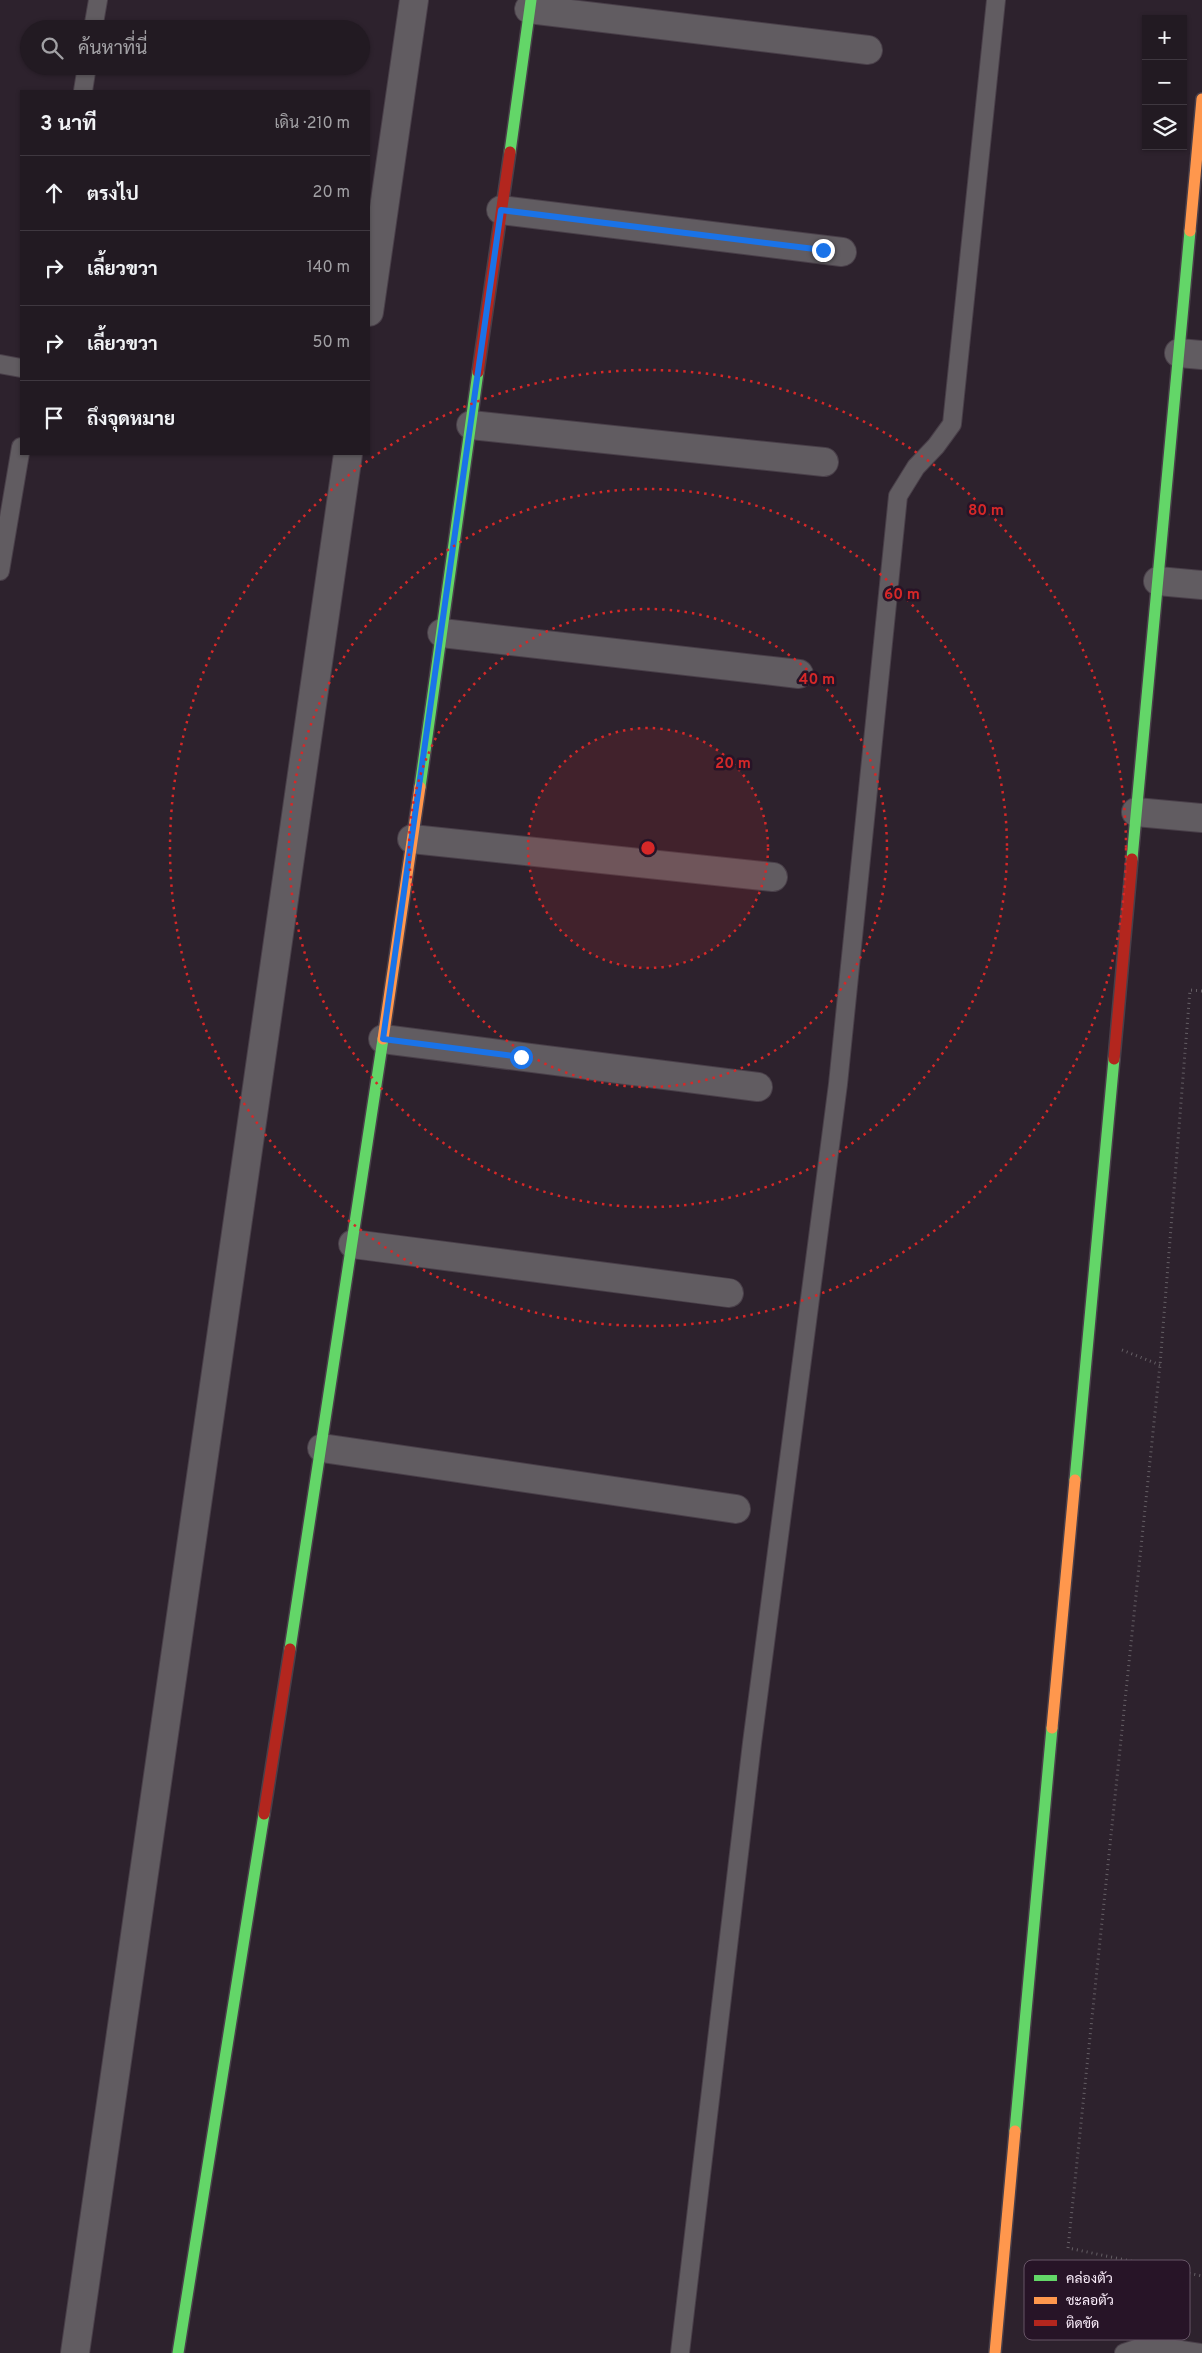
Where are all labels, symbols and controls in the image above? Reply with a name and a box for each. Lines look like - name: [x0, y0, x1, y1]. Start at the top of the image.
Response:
- map controls: [1142, 15, 1187, 150]
- button: +: [1142, 15, 1187, 60]
- search box: [20, 20, 370, 75]
- icon: search: [38, 34, 66, 62]
- text: ค้นหาที่นี่: [78, 37, 147, 61]
- button: −: [1142, 60, 1187, 105]
- button: layers: [1142, 105, 1187, 150]
- text: 3 นาที: [40, 111, 96, 138]
- text: เดิน · 210 m: [275, 114, 350, 134]
- icon: ahead: [40, 179, 68, 207]
- text: ตรงไป: [87, 183, 139, 207]
- text: 20 m: [313, 183, 350, 203]
- route end: [812, 239, 835, 262]
- icon: right: [40, 254, 68, 282]
- text: เลี้ยวขวา: [87, 258, 158, 282]
- text: 140 m: [307, 258, 350, 278]
- icon: right: [40, 329, 68, 357]
- text: เลี้ยวขวา: [87, 333, 158, 357]
- text: 50 m: [313, 333, 350, 353]
- icon: arrive: [40, 404, 68, 432]
- text: ถึงจุดหมาย: [87, 408, 175, 432]
- text: 80 m: [968, 502, 1004, 521]
- text: 60 m: [884, 586, 920, 605]
- text: 40 m: [799, 671, 835, 690]
- text: 20 m: [715, 755, 751, 774]
- centre of rings: [639, 839, 657, 857]
- route start: [510, 1046, 533, 1069]
- legend: [1024, 2260, 1190, 2340]
- text: คล่องตัว: [1066, 2271, 1113, 2288]
- text: ชะลอตัว: [1066, 2293, 1114, 2310]
- text: ติดขัด: [1066, 2315, 1099, 2333]

